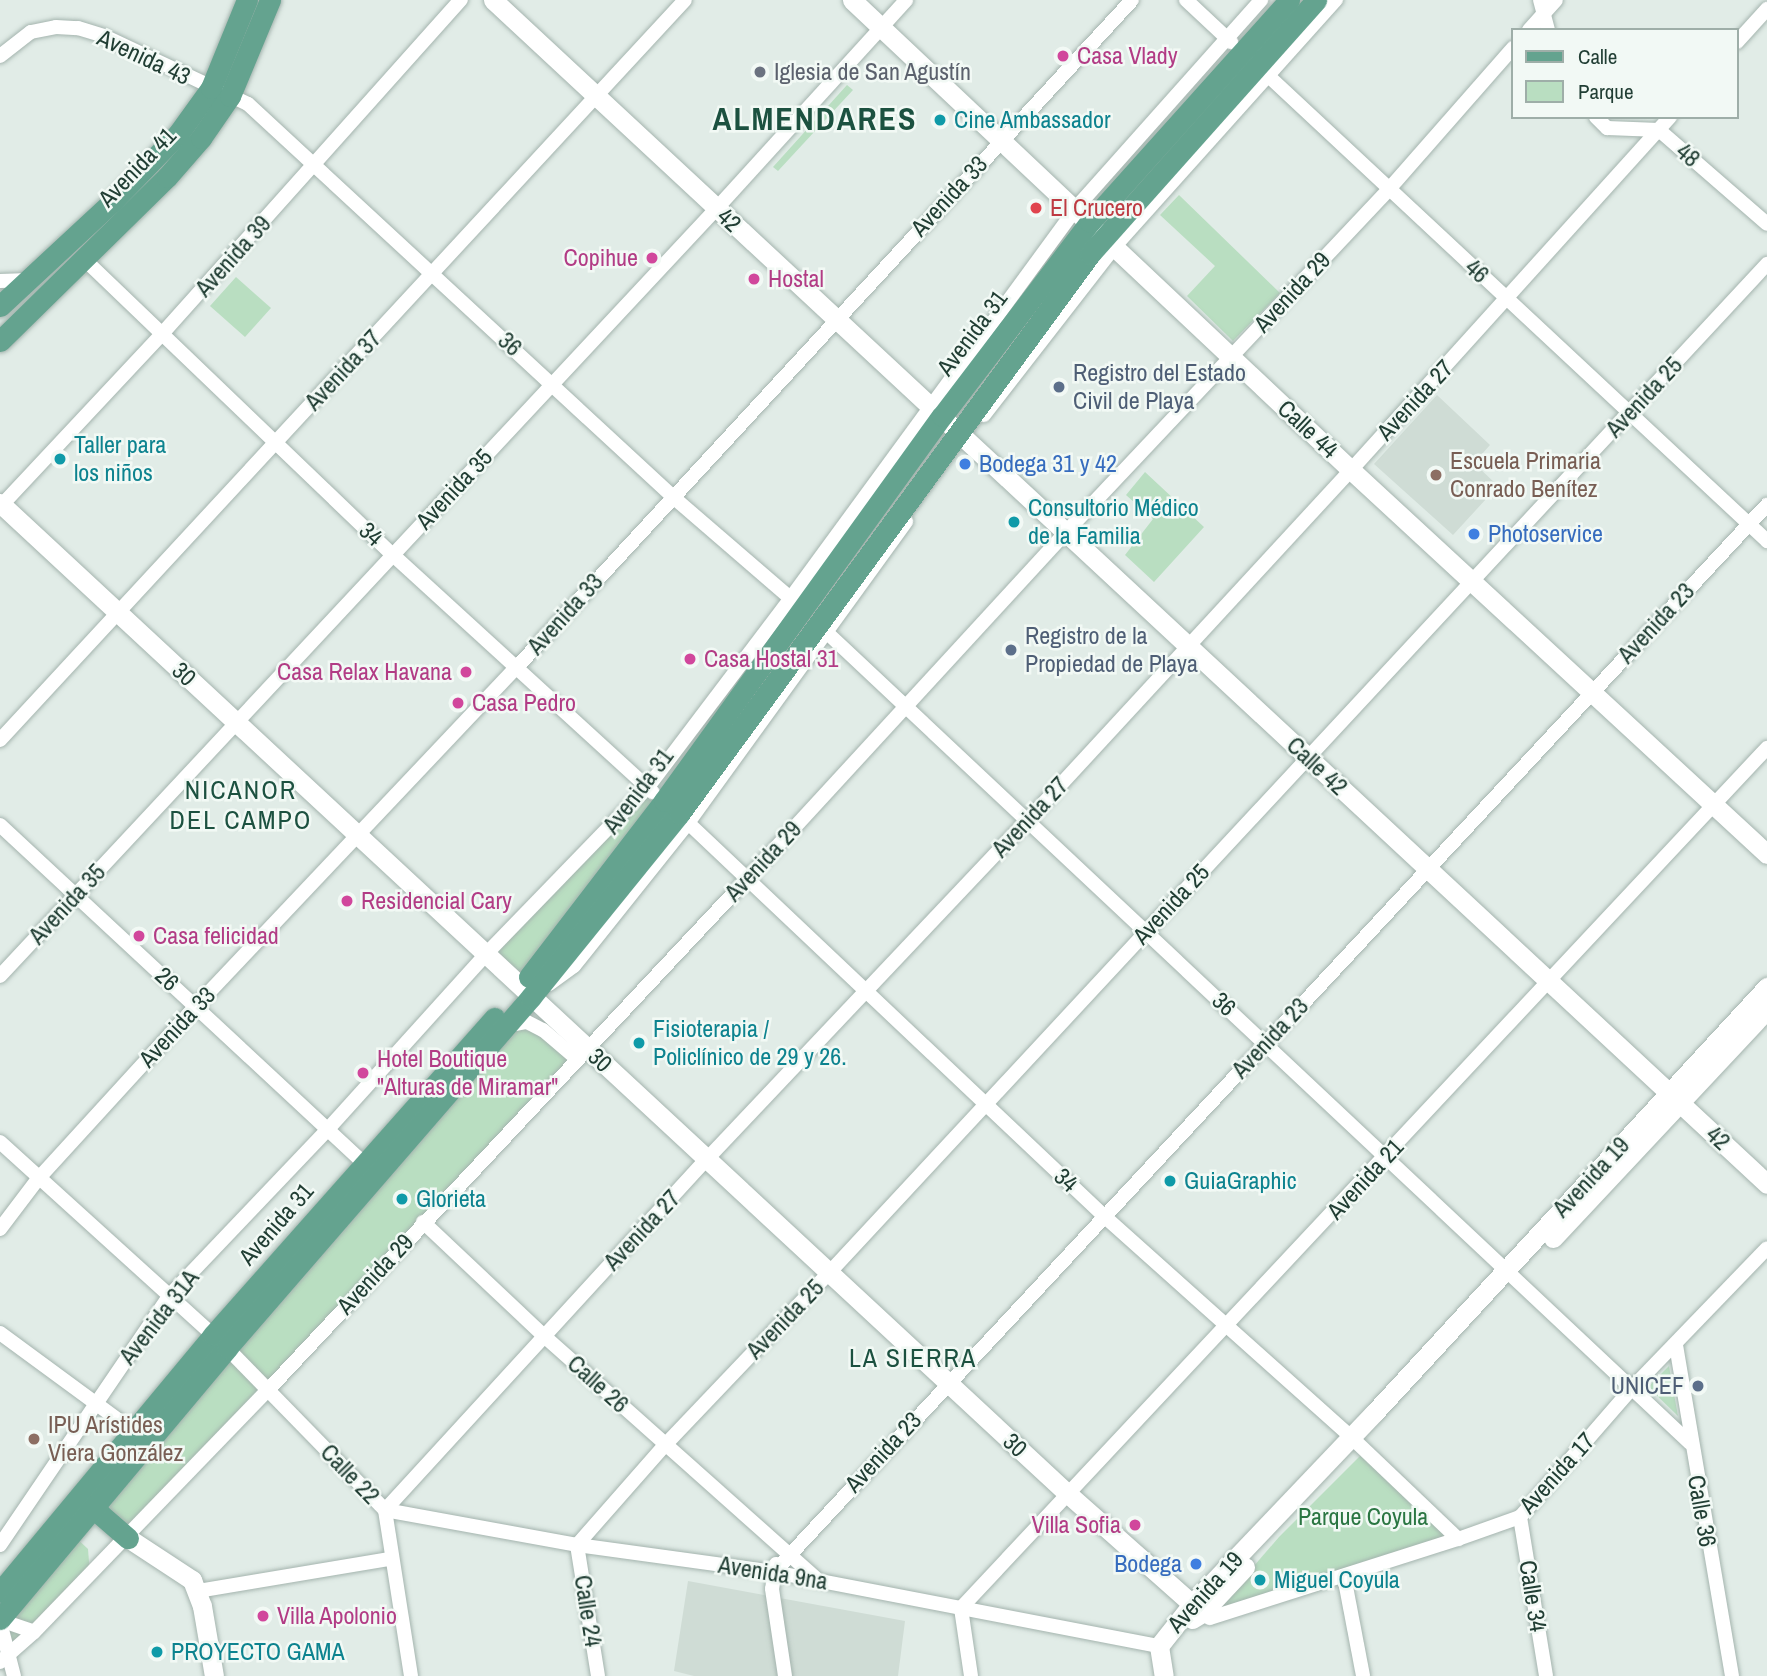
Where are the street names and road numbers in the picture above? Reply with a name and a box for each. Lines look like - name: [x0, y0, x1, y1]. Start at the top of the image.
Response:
- street label: Avenida 43: [93, 23, 195, 91]
- street label: Avenida 41: [92, 121, 182, 213]
- street label: 48: [1670, 137, 1706, 173]
- street label: Avenida 33: [905, 150, 993, 242]
- street label: 42: [711, 202, 747, 238]
- street label: Avenida 39: [189, 209, 277, 303]
- street label: Avenida 29: [1248, 246, 1336, 338]
- street label: 46: [1459, 253, 1495, 289]
- street label: Avenida 31: [931, 285, 1013, 381]
- street label: Avenida 37: [299, 324, 387, 416]
- street label: 36: [492, 326, 528, 362]
- street label: Avenida 25: [1600, 351, 1688, 443]
- street label: Avenida 27: [1371, 354, 1459, 446]
- street label: Calle 44: [1272, 394, 1344, 464]
- street label: Avenida 35: [410, 443, 498, 535]
- street label: 34: [353, 516, 389, 552]
- street label: Avenida 33: [521, 567, 609, 661]
- street label: Avenida 23: [1612, 577, 1700, 669]
- street label: 30: [166, 656, 202, 692]
- street label: Calle 42: [1281, 731, 1353, 801]
- street label: Avenida 31: [597, 743, 679, 839]
- street label: Avenida 27: [986, 771, 1074, 863]
- street label: Avenida 29: [719, 815, 807, 907]
- street label: Avenida 35: [23, 858, 111, 950]
- street label: Avenida 25: [1127, 858, 1215, 950]
- street label: 26: [149, 961, 185, 997]
- street label: Avenida 33: [133, 981, 221, 1073]
- street label: 36: [1206, 986, 1242, 1022]
- street label: Avenida 23: [1226, 992, 1314, 1084]
- street label: 30: [582, 1042, 618, 1078]
- street label: 42: [1700, 1120, 1736, 1156]
- street label: Avenida 19: [1547, 1131, 1635, 1223]
- street label: Avenida 21: [1321, 1133, 1409, 1225]
- street label: 34: [1048, 1162, 1084, 1198]
- street label: Avenida 31: [233, 1177, 319, 1271]
- street label: Avenida 27: [598, 1184, 686, 1276]
- street label: Avenida 29: [331, 1228, 419, 1320]
- street label: Avenida 31A: [113, 1264, 205, 1370]
- street label: Avenida 25: [740, 1273, 830, 1365]
- street label: Calle 26: [562, 1349, 634, 1419]
- street label: Avenida 23: [839, 1406, 927, 1498]
- street label: Avenida 17: [1513, 1426, 1601, 1520]
- street label: 30: [997, 1427, 1033, 1463]
- street label: Calle 22: [315, 1438, 385, 1510]
- street label: Calle 36: [1682, 1473, 1722, 1549]
- street label: Avenida 19: [1161, 1545, 1249, 1639]
- street label: Avenida 9na: [716, 1550, 830, 1596]
- street label: Calle 34: [1513, 1558, 1553, 1634]
- street label: Calle 24: [568, 1573, 608, 1649]

